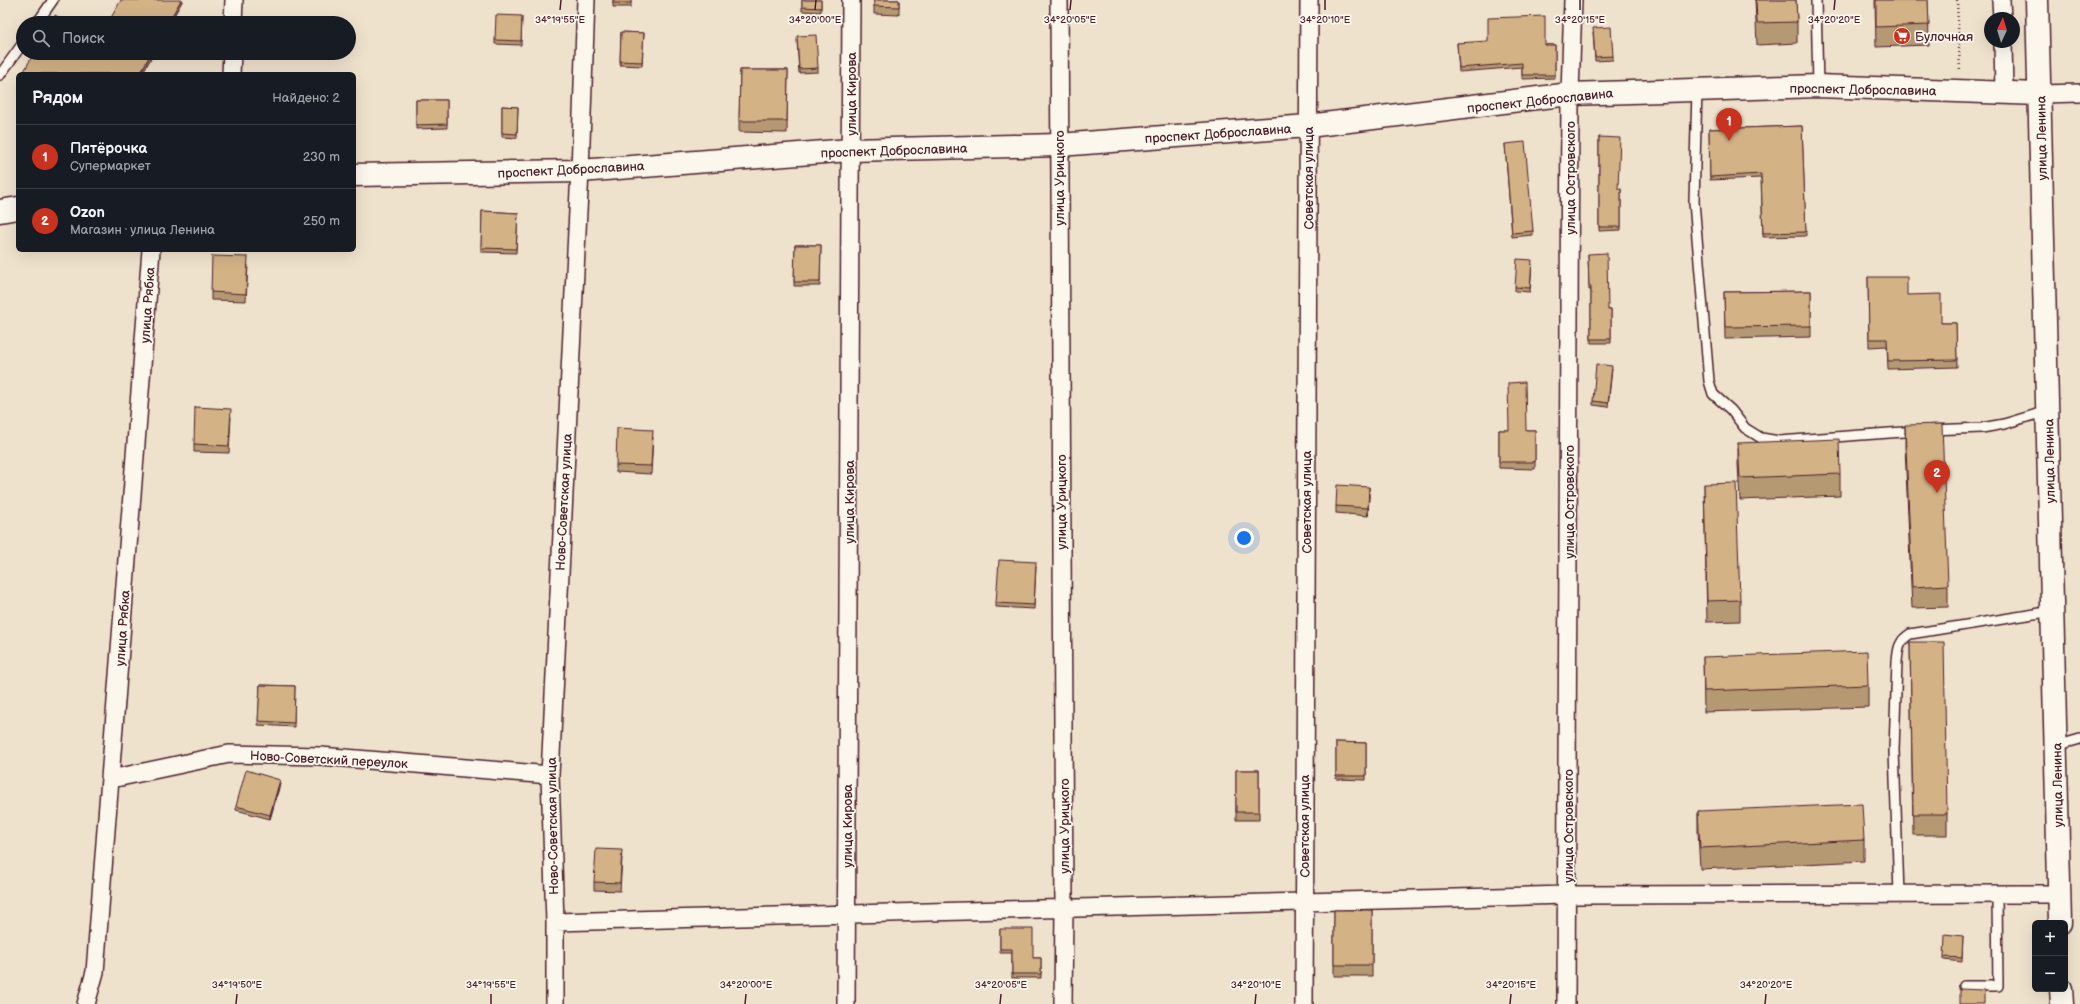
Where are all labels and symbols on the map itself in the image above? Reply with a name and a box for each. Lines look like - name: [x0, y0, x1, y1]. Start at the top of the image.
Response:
- north arrow: [1984, 12, 2020, 48]
- text: 34°19'55"E: [535, 14, 585, 26]
- text: 34°20'00"E: [789, 14, 842, 26]
- text: 34°20'05"E: [1044, 14, 1097, 26]
- text: 34°20'10"E: [1300, 14, 1351, 26]
- text: 34°20'15"E: [1555, 14, 1606, 26]
- text: 34°20'20"E: [1808, 14, 1861, 26]
- supermarket icon: Булочная: [1892, 26, 1912, 46]
- place label: Булочная: [1915, 29, 1973, 45]
- street label: улица Кирова: [844, 52, 860, 136]
- street label: проспект Доброславина: [1789, 81, 1937, 99]
- street label: проспект Доброславина: [1466, 85, 1614, 117]
- street label: улица Ленина: [2033, 95, 2051, 180]
- pin: 1: [1716, 108, 1742, 141]
- street label: проспект Доброславина: [1144, 121, 1292, 147]
- street label: улица Островского: [1563, 121, 1579, 235]
- street label: Советская улица: [1301, 126, 1317, 229]
- street label: улица Урицкого: [1052, 130, 1068, 226]
- street label: проспект Доброславина: [820, 140, 968, 162]
- street label: проспект Доброславина: [497, 158, 645, 182]
- street label: улица Рябка: [137, 266, 159, 344]
- street label: улица Ленина: [2041, 418, 2059, 503]
- street label: Ново-Советская улица: [552, 433, 576, 571]
- street label: улица Островского: [1562, 445, 1578, 559]
- street label: Советская улица: [1299, 450, 1315, 553]
- street label: улица Урицкого: [1054, 454, 1070, 550]
- street label: улица Кирова: [842, 460, 858, 544]
- pin: 2: [1924, 460, 1950, 493]
- your location: [1234, 528, 1254, 548]
- street label: улица Рябка: [112, 589, 134, 667]
- street label: улица Ленина: [2049, 742, 2067, 827]
- street label: Ново-Советский переулок: [250, 748, 408, 772]
- street label: Ново-Советская улица: [544, 757, 562, 895]
- street label: улица Островского: [1561, 769, 1577, 883]
- street label: Советская улица: [1297, 774, 1313, 877]
- street label: улица Урицкого: [1057, 778, 1073, 874]
- street label: улица Кирова: [840, 784, 856, 868]
- text: 34°19'50"E: [212, 979, 263, 991]
- text: 34°19'55"E: [466, 979, 516, 991]
- text: 34°20'00"E: [720, 979, 773, 991]
- text: 34°20'05"E: [975, 979, 1028, 991]
- text: 34°20'10"E: [1231, 979, 1282, 991]
- text: 34°20'15"E: [1486, 979, 1537, 991]
- text: 34°20'20"E: [1740, 979, 1793, 991]

